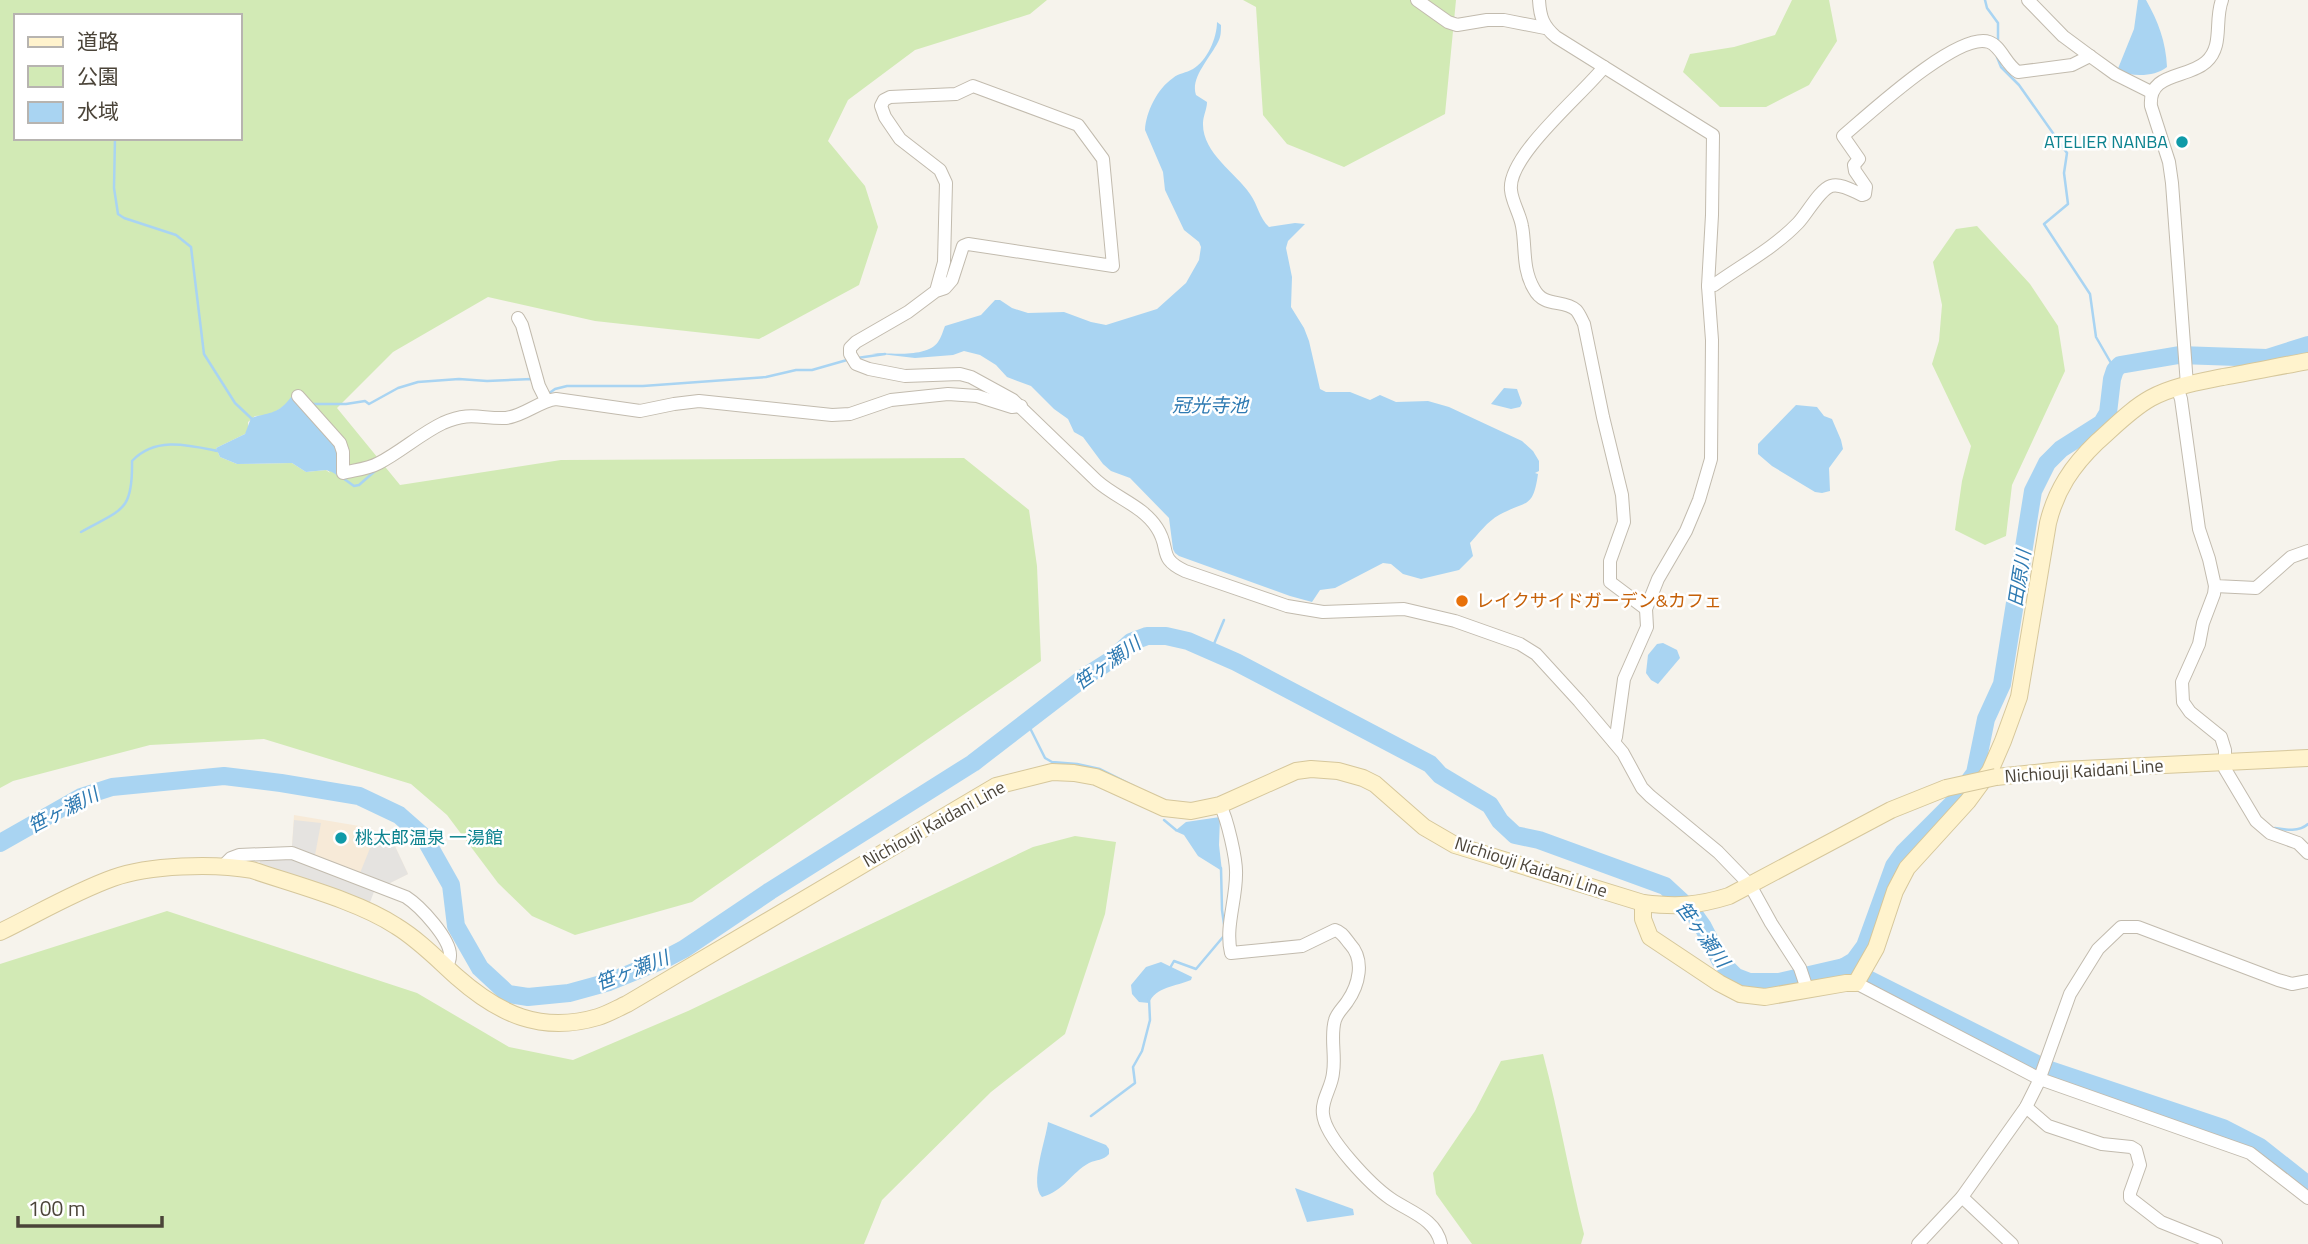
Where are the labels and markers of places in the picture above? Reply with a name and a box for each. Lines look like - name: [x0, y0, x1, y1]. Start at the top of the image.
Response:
- place label: ATELIER NANBA: [2044, 128, 2168, 155]
- marker: ATELIER NANBA: [2174, 134, 2190, 150]
- place label: レイクサイドガーデン&カフェ: [1476, 587, 1722, 614]
- marker: レイクサイドガーデン&カフェ: [1454, 593, 1470, 609]
- place label: 桃太郎温泉 一湯館: [355, 824, 503, 851]
- marker: 桃太郎温泉 一湯館: [333, 830, 349, 846]

